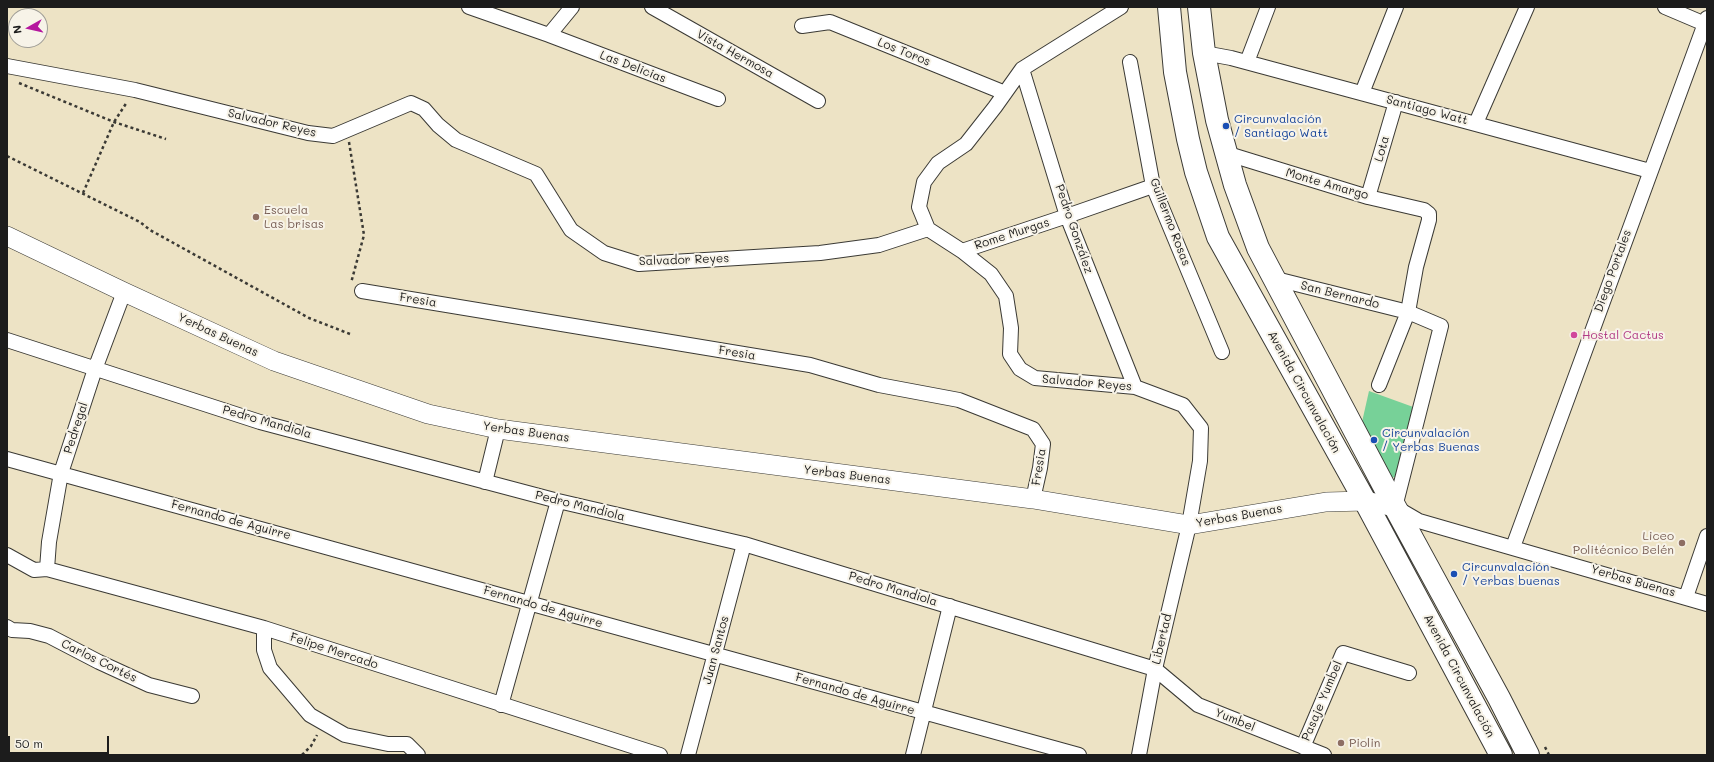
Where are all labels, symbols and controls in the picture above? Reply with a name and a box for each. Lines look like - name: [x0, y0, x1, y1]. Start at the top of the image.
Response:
- north arrow: [8, 8, 48, 48]
- text: N: [9, 24, 25, 35]
- street label: Vista Hermosa: [694, 27, 776, 81]
- street label: Los Toros: [875, 35, 933, 69]
- street label: Las Delicias: [598, 48, 668, 86]
- street label: Santiago Watt: [1385, 92, 1469, 128]
- street label: Salvador Reyes: [226, 106, 318, 140]
- place label: Circunvalación / Santiago Watt: [1234, 112, 1328, 140]
- marker: Circunvalación / Santiago Watt: [1221, 121, 1231, 131]
- street label: Lota: [1371, 134, 1393, 164]
- street label: Monte Amargo: [1284, 165, 1370, 203]
- street label: Guillermo Rosas: [1147, 176, 1193, 268]
- street label: Pedro González: [1052, 183, 1096, 275]
- place label: Escuela Las brisas: [264, 203, 324, 231]
- marker: Escuela Las brisas: [251, 212, 261, 222]
- street label: Rome Murgas: [973, 215, 1051, 253]
- street label: Diego Portales: [1591, 228, 1635, 314]
- street label: Salvador Reyes: [639, 251, 729, 269]
- street label: San Bernardo: [1299, 278, 1381, 312]
- street label: Fresia: [399, 290, 437, 310]
- street label: Yerbas Buenas: [175, 310, 261, 360]
- street label: Avenida Circunvalación: [1264, 328, 1344, 456]
- place label: Hostal Cactus: [1582, 328, 1664, 342]
- marker: Hostal Cactus: [1569, 330, 1579, 340]
- street label: Fresia: [718, 343, 756, 363]
- street label: Salvador Reyes: [1041, 372, 1133, 394]
- street label: Pedregal: [61, 400, 91, 456]
- street label: Pedro Mandiola: [221, 402, 313, 442]
- street label: Yerbas Buenas: [482, 419, 570, 445]
- place label: Circunvalación / Yerbas Buenas: [1382, 426, 1480, 454]
- marker: Circunvalación / Yerbas Buenas: [1369, 435, 1379, 445]
- street label: Fresia: [1029, 448, 1049, 486]
- street label: Yerbas Buenas: [803, 463, 891, 487]
- street label: Pedro Mandiola: [534, 488, 626, 524]
- street label: Fernando de Aguirre: [170, 497, 292, 543]
- street label: Yerbas Buenas: [1195, 501, 1283, 531]
- place label: Liceo Politécnico Belén: [1573, 529, 1674, 557]
- marker: Liceo Politécnico Belén: [1677, 538, 1687, 548]
- place label: Circunvalación / Yerbas buenas: [1462, 560, 1560, 588]
- street label: Yerbas Buenas: [1589, 562, 1677, 600]
- street label: Pedro Mandiola: [847, 569, 939, 609]
- marker: Circunvalación / Yerbas buenas: [1449, 569, 1459, 579]
- street label: Fernando de Aguirre: [482, 583, 604, 631]
- street label: Libertad: [1149, 612, 1175, 666]
- street label: Avenida Circunvalación: [1420, 612, 1498, 740]
- street label: Juan Santos: [700, 614, 732, 686]
- street label: Felipe Mercado: [288, 630, 380, 672]
- street label: Carlos Cortés: [59, 636, 139, 686]
- street label: Pasaje Yumbel: [1299, 659, 1345, 743]
- street label: Fernando de Aguirre: [794, 670, 916, 718]
- street label: Yumbel: [1213, 705, 1257, 735]
- scale bar: [10, 728, 111, 754]
- text: 50 m: [15, 735, 43, 751]
- place label: Piolin: [1349, 736, 1380, 750]
- marker: Piolin: [1336, 738, 1346, 748]

